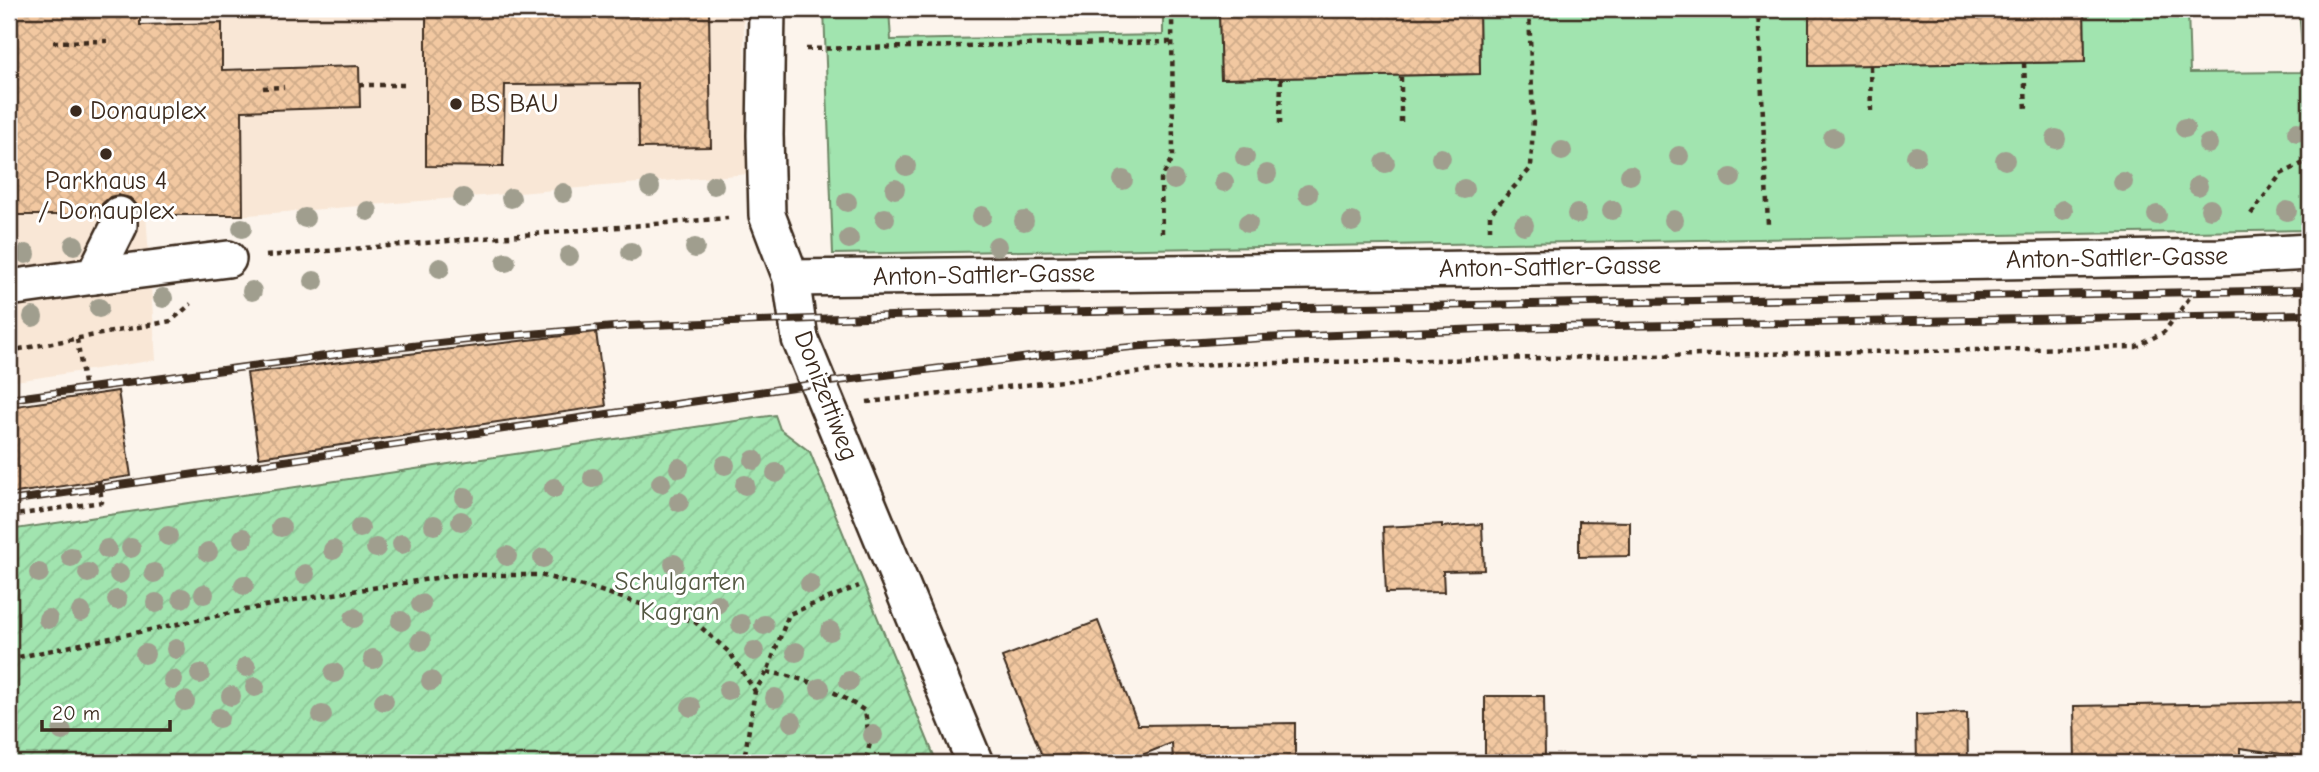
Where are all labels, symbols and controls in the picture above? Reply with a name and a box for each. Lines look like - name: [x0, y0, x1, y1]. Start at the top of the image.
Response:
- place label: BS BAU: [470, 89, 558, 119]
- place label: Donauplex: [90, 96, 207, 126]
- marker: BS BAU: [448, 96, 464, 112]
- marker: Donauplex: [68, 103, 84, 119]
- marker: Parkhaus 4 / Donauplex: [98, 146, 114, 162]
- place label: Parkhaus 4 / Donauplex: [38, 166, 175, 226]
- street label: Anton-Sattler-Gasse: [2006, 241, 2228, 275]
- street label: Anton-Sattler-Gasse: [1439, 250, 1661, 284]
- street label: Anton-Sattler-Gasse: [873, 258, 1095, 292]
- street label: Donizettiweg: [787, 327, 865, 465]
- park label: Schulgarten Kagran: [614, 567, 746, 627]
- scale bar: [42, 688, 170, 732]
- text: 20 m: [52, 701, 100, 725]

